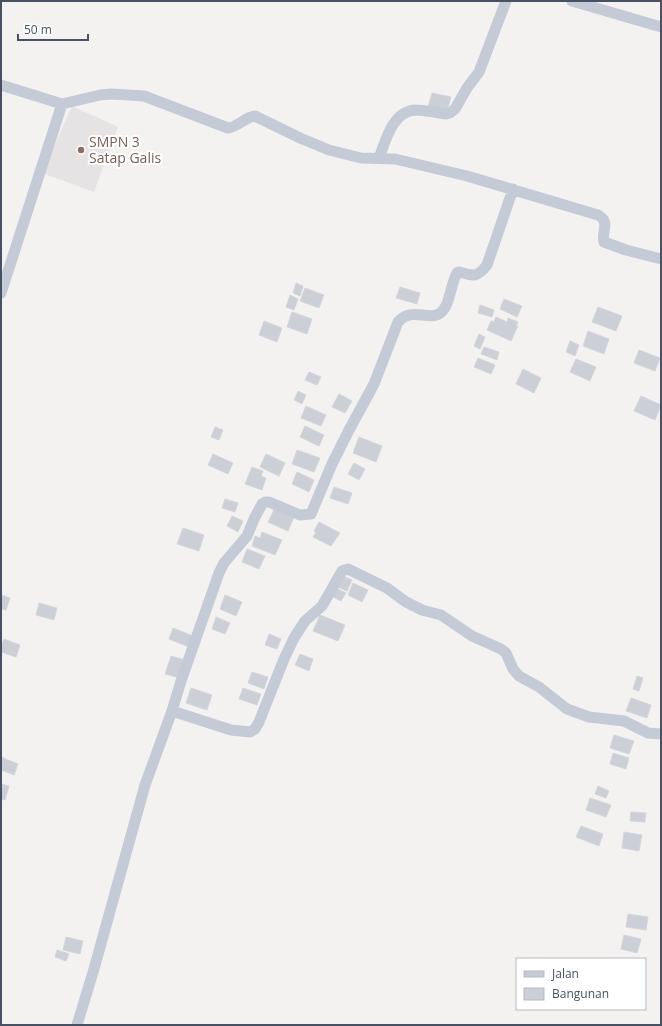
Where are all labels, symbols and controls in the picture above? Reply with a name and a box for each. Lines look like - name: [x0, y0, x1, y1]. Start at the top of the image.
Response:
- scale bar: [18, 16, 88, 42]
- text: 50 m: [24, 21, 52, 38]
- place label: SMPN 3 Satap Galis: [89, 132, 161, 167]
- marker: SMPN 3 Satap Galis: [76, 145, 86, 155]
- legend: [516, 958, 646, 1010]
- text: Jalan: [551, 965, 579, 982]
- text: Bangunan: [552, 985, 609, 1002]

